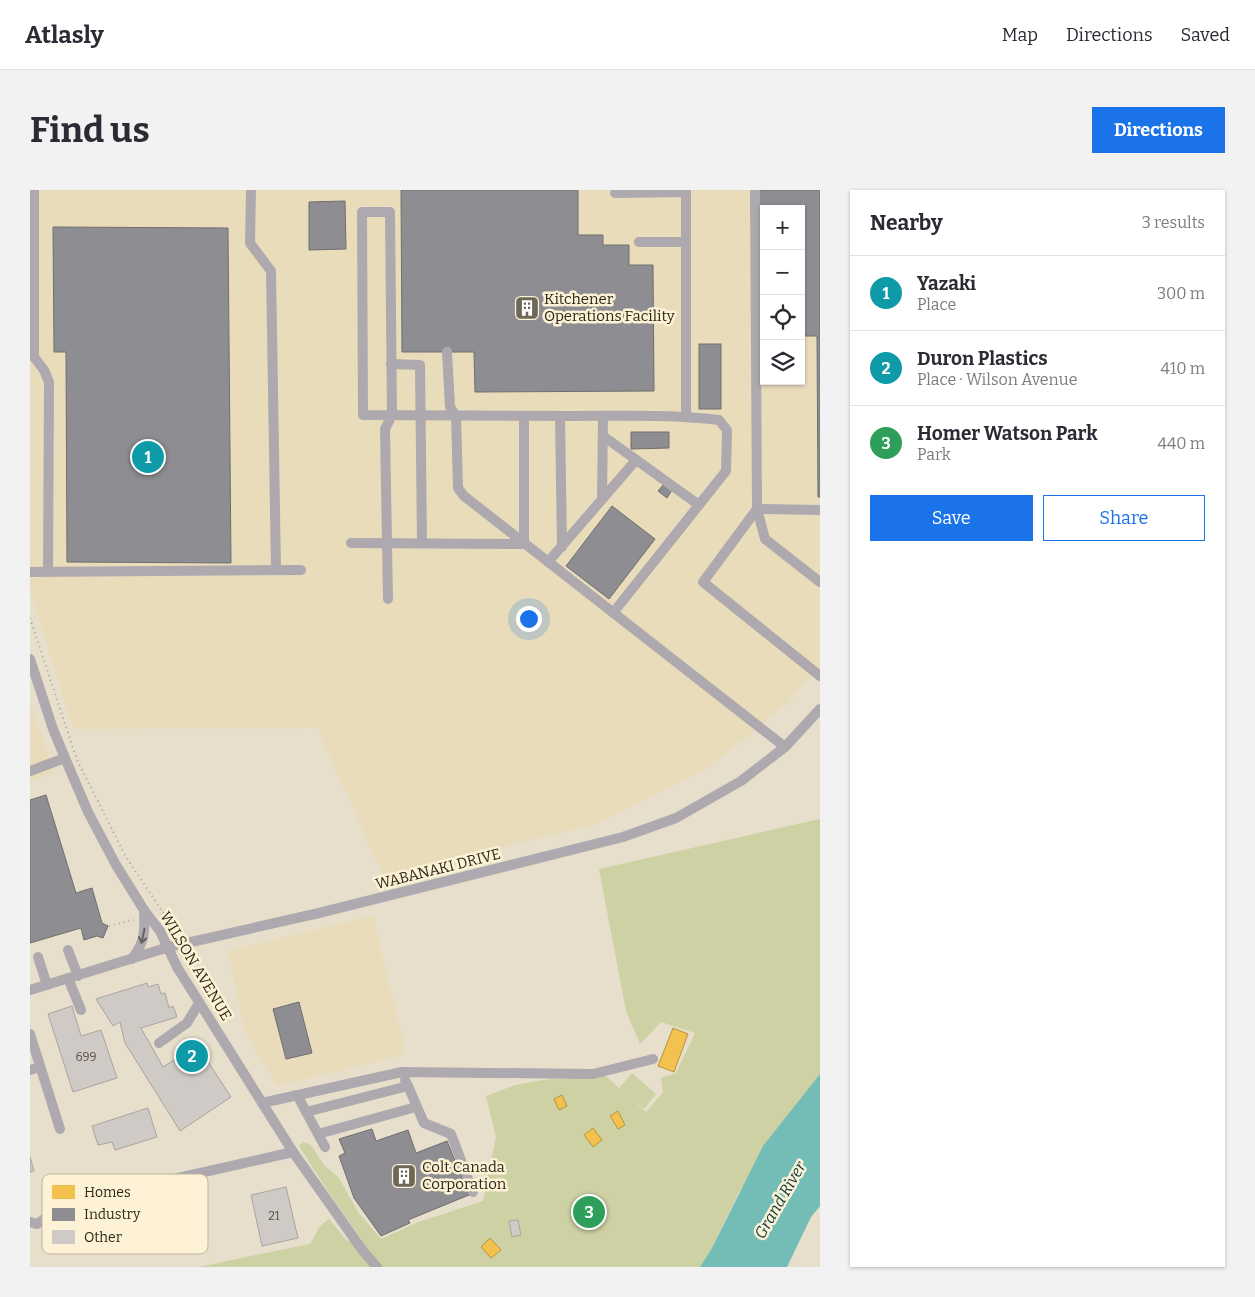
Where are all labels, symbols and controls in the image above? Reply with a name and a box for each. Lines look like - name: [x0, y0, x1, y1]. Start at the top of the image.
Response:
- text: Atlasly: [25, 21, 104, 49]
- text: Map: [1002, 24, 1038, 46]
- text: Directions: [1066, 24, 1153, 46]
- text: Saved: [1181, 24, 1230, 46]
- button: Directions: [1092, 107, 1225, 153]
- text: Find us: [30, 109, 150, 151]
- map controls: [760, 205, 805, 385]
- button: +: [760, 205, 805, 250]
- text: Nearby: [870, 210, 943, 236]
- text: 3 results: [1142, 213, 1205, 232]
- button: −: [760, 250, 805, 295]
- text: Yazaki: [917, 272, 976, 295]
- text: 1: [883, 284, 889, 303]
- text: 300 m: [1157, 284, 1205, 303]
- place label: Kitchener Operations Facility: [544, 290, 675, 325]
- building icon: Kitchener Operations Facility: [514, 295, 540, 321]
- button: locate: [760, 295, 805, 340]
- text: Place: [917, 295, 956, 314]
- button: layers: [760, 340, 805, 385]
- text: Duron Plastics: [917, 347, 1048, 370]
- text: 2: [881, 359, 891, 378]
- text: 410 m: [1160, 359, 1205, 378]
- text: Place · Wilson Avenue: [917, 370, 1077, 389]
- text: Homer Watson Park: [917, 422, 1098, 445]
- text: 3: [881, 434, 891, 453]
- text: 440 m: [1158, 434, 1205, 453]
- pin: 1: [132, 438, 164, 476]
- text: Park: [917, 445, 951, 464]
- button: Save: [870, 495, 1033, 541]
- button: Share: [1043, 495, 1205, 541]
- your location: [516, 606, 542, 632]
- street label: WABANAKI DRIVE: [374, 845, 502, 893]
- street label: WILSON AVENUE: [156, 908, 236, 1024]
- one-way arrow: [138, 927, 148, 943]
- pin: 2: [176, 1037, 208, 1075]
- house number: 699: [75, 1050, 97, 1064]
- water label: Grand River: [750, 1157, 810, 1242]
- place label: Colt Canada Corporation: [422, 1158, 507, 1193]
- building icon: Colt Canada Corporation: [391, 1163, 417, 1189]
- legend: [42, 1174, 208, 1254]
- text: Homes: [84, 1184, 131, 1201]
- pin: 3: [573, 1193, 605, 1231]
- text: Industry: [84, 1206, 141, 1223]
- house number: 21: [268, 1209, 280, 1223]
- text: Other: [84, 1229, 122, 1246]

